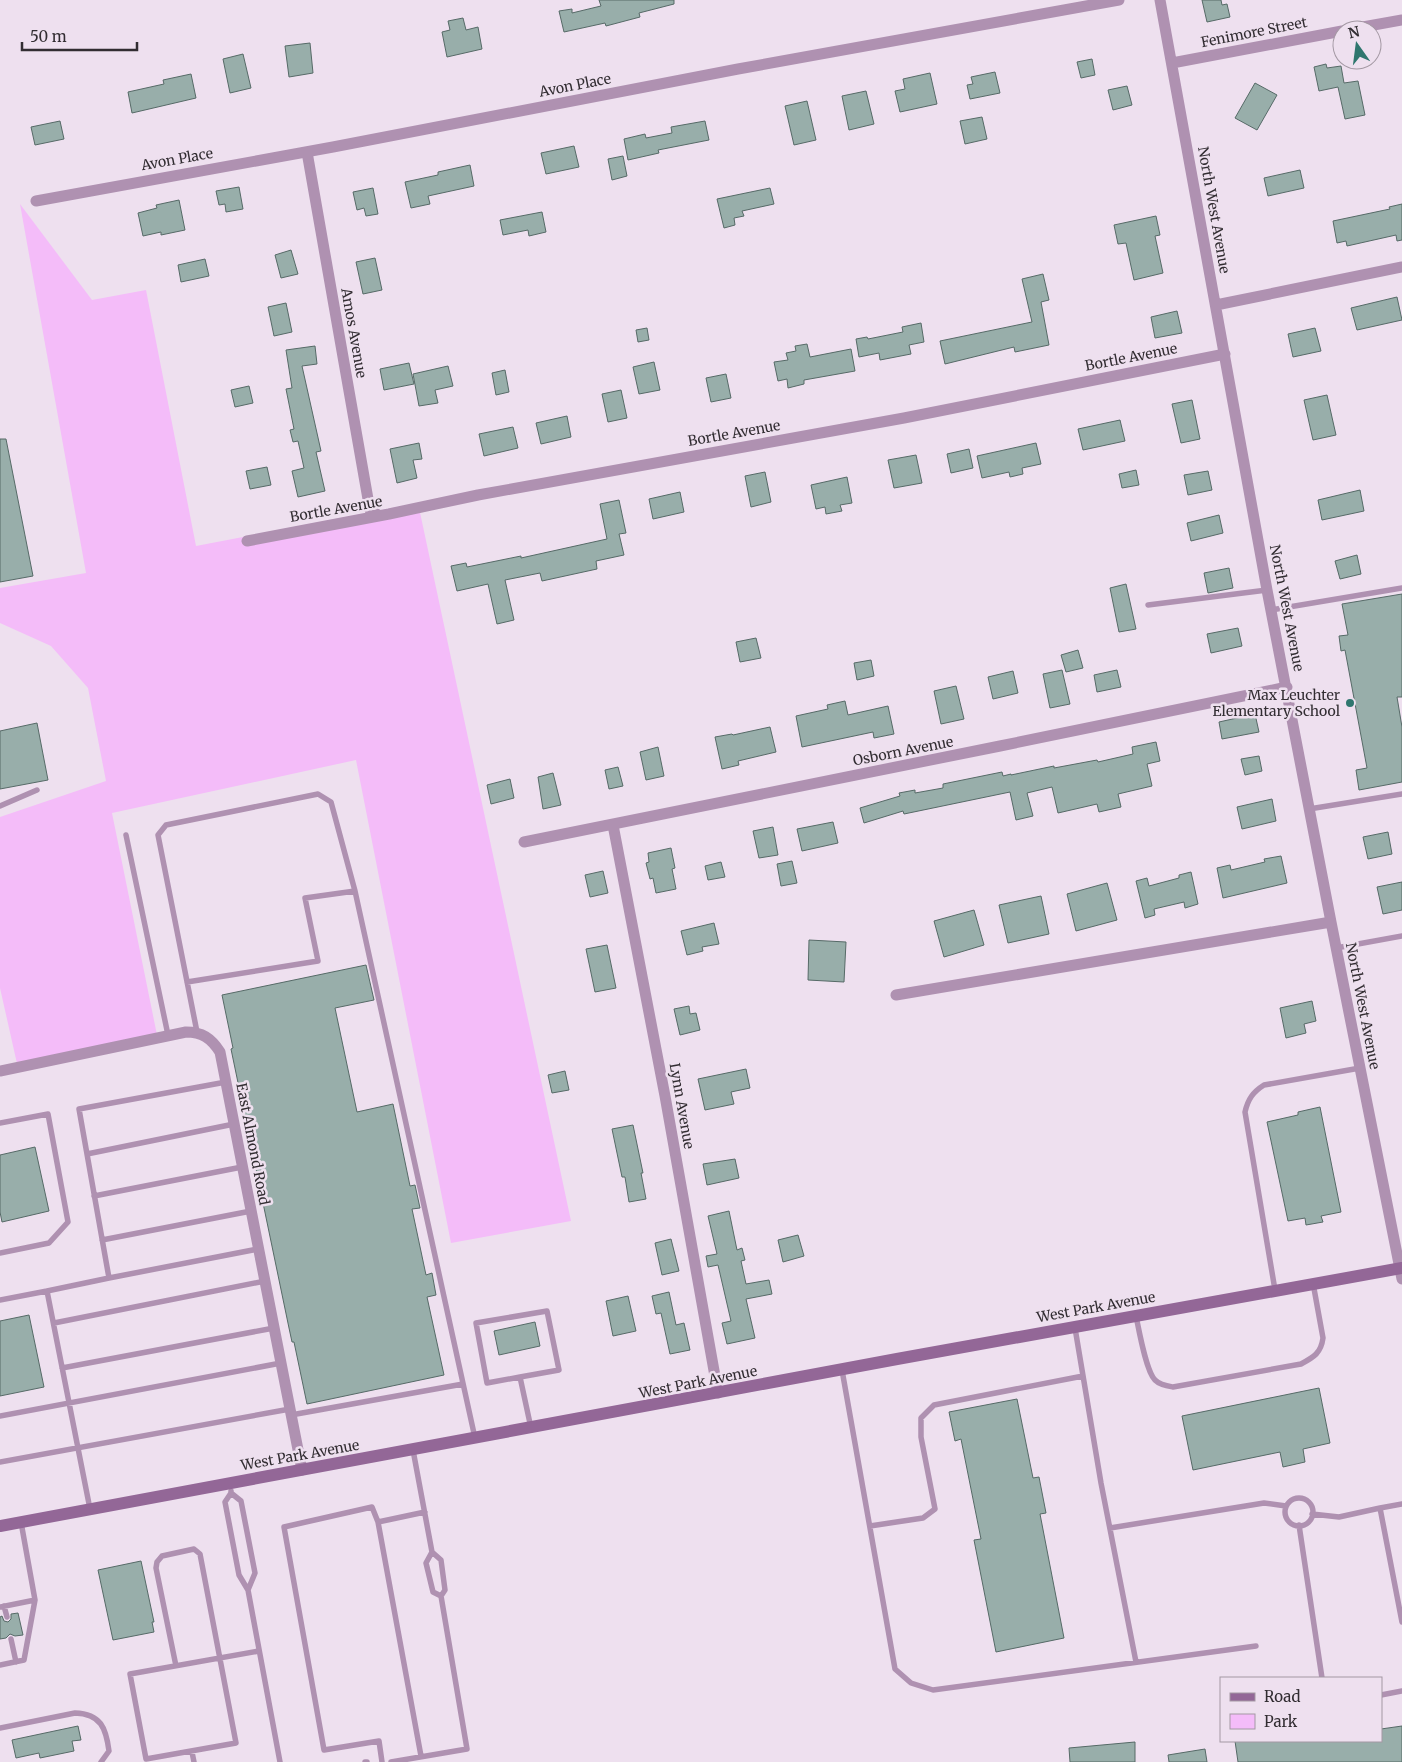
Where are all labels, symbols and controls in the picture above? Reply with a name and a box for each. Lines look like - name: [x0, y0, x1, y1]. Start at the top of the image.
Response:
- street label: Fenimore Street: [1199, 13, 1309, 51]
- scale bar: [22, 20, 138, 52]
- north arrow: [1332, 20, 1382, 70]
- text: N: [1346, 22, 1361, 42]
- text: 50 m: [30, 27, 67, 46]
- street label: Avon Place: [537, 69, 612, 101]
- street label: Avon Place: [139, 144, 214, 174]
- street label: North West Avenue: [1194, 145, 1234, 275]
- street label: Amos Avenue: [337, 286, 371, 379]
- street label: Bortle Avenue: [1083, 339, 1179, 375]
- street label: Bortle Avenue: [686, 416, 782, 450]
- street label: Bortle Avenue: [288, 492, 384, 526]
- street label: North West Avenue: [1266, 543, 1308, 673]
- place label: Max Leuchter Elementary School: [1213, 686, 1341, 720]
- marker: Max Leuchter Elementary School: [1344, 697, 1356, 709]
- street label: Osborn Avenue: [851, 732, 955, 770]
- street label: North West Avenue: [1342, 941, 1384, 1071]
- street label: Lynn Avenue: [666, 1062, 698, 1150]
- street label: East Almond Road: [232, 1081, 274, 1207]
- street label: West Park Avenue: [1034, 1288, 1157, 1326]
- street label: West Park Avenue: [636, 1362, 759, 1402]
- street label: West Park Avenue: [238, 1436, 361, 1474]
- legend: [1220, 1677, 1382, 1742]
- text: Road: [1264, 1687, 1300, 1706]
- text: Park: [1264, 1712, 1298, 1731]

